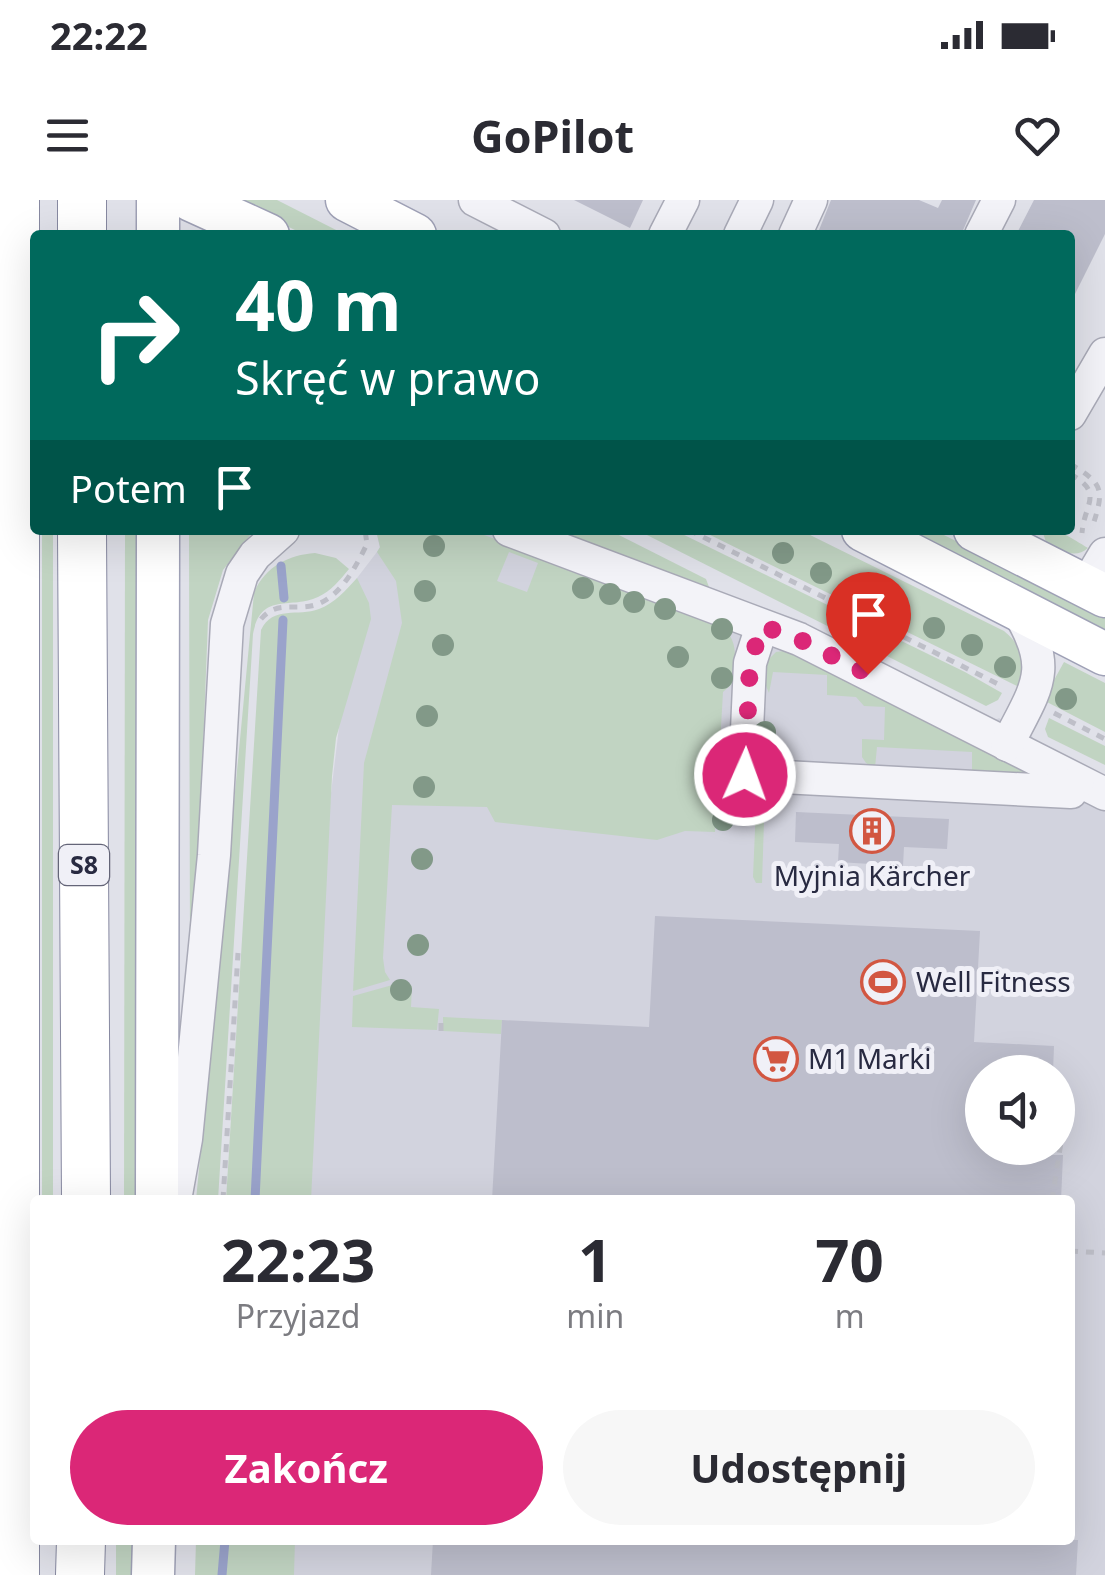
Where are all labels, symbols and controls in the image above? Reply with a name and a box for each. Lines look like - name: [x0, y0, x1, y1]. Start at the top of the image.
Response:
- text: 22:22: [50, 9, 148, 61]
- text: GoPilot: [471, 105, 634, 166]
- icon: menu: [40, 108, 95, 163]
- icon: heart: [1010, 108, 1065, 163]
- text: 40 m: [235, 256, 402, 352]
- icon: right: [70, 270, 200, 400]
- text: Skręć w prawo: [235, 347, 540, 408]
- icon: arrive: [207, 460, 262, 515]
- text: Potem: [70, 462, 187, 514]
- pin: [826, 572, 911, 675]
- icon: arrive: [841, 587, 896, 642]
- position arrow: [693, 723, 797, 827]
- building icon: Myjnia Kärcher: [849, 808, 895, 854]
- road number: S8: [59, 845, 109, 885]
- place label: Myjnia Kärcher: [774, 856, 971, 894]
- sports icon: Well Fitness: [860, 959, 906, 1005]
- place label: Well Fitness: [916, 962, 1071, 1000]
- supermarket icon: M1 Marki: [753, 1036, 799, 1082]
- place label: M1 Marki: [808, 1039, 932, 1077]
- map controls: [965, 1055, 1075, 1165]
- button: sound: [965, 1055, 1075, 1165]
- text: 22:23: [221, 1218, 375, 1300]
- text: 1: [578, 1218, 612, 1300]
- text: 70: [815, 1218, 884, 1300]
- text: Przyjazd: [236, 1294, 361, 1337]
- text: min: [566, 1294, 624, 1337]
- text: m: [835, 1294, 865, 1337]
- button: Zakończ: [70, 1410, 543, 1525]
- button: Udostępnij: [563, 1410, 1035, 1525]

